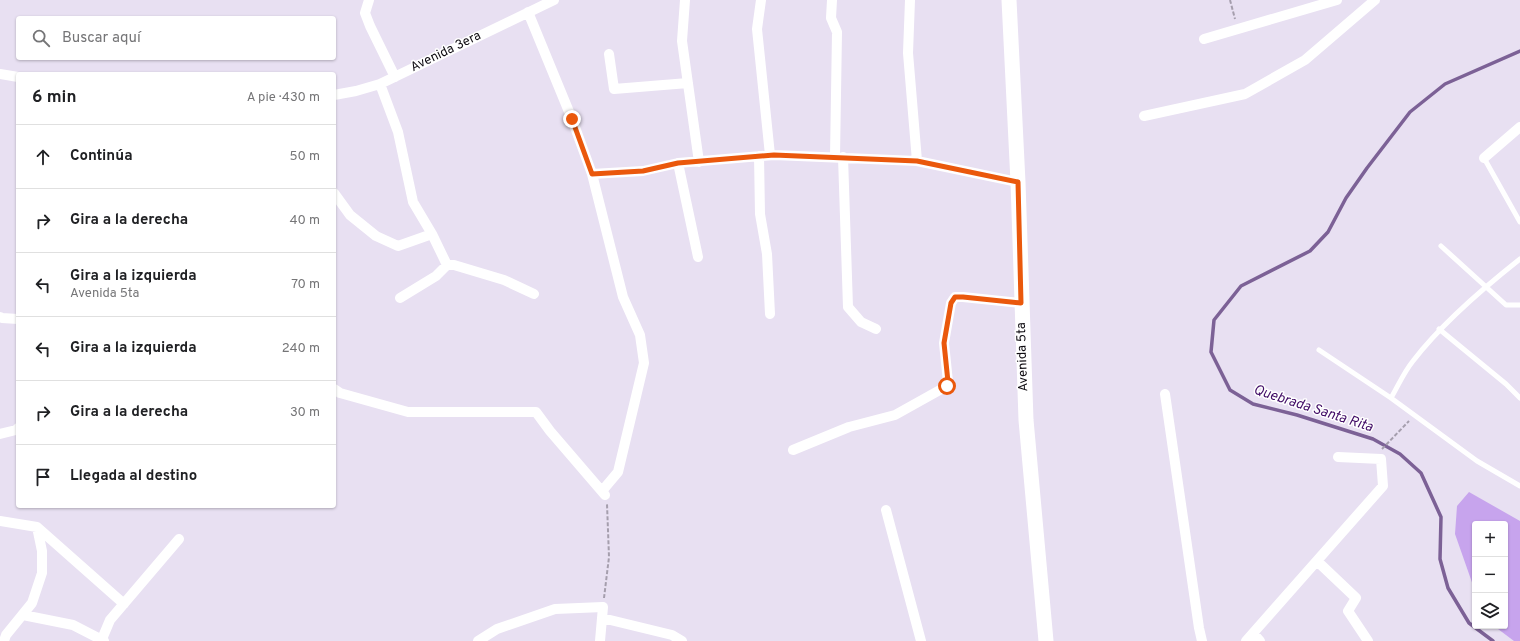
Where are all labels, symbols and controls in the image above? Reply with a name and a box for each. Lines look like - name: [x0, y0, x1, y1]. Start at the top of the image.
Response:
- search box: [16, 16, 336, 60]
- icon: search: [30, 27, 52, 49]
- street label: Avenida 3era: [408, 28, 484, 76]
- text: Buscar aquí: [62, 29, 141, 48]
- text: 6 min: [32, 87, 76, 109]
- text: A pie · 430 m: [247, 90, 320, 106]
- route end: [563, 110, 581, 128]
- icon: ahead: [32, 146, 54, 168]
- text: Continúa: [70, 147, 132, 166]
- text: 50 m: [290, 149, 320, 165]
- icon: right: [32, 210, 54, 232]
- text: Gira a la derecha: [70, 211, 188, 230]
- text: 40 m: [290, 213, 320, 229]
- text: Gira a la izquierda: [70, 267, 197, 286]
- icon: left: [32, 274, 54, 296]
- text: 70 m: [291, 277, 320, 293]
- text: Avenida 5ta: [70, 286, 139, 302]
- street label: Avenida 5ta: [1014, 322, 1032, 392]
- icon: left: [32, 338, 54, 360]
- text: Gira a la izquierda: [70, 339, 197, 358]
- text: 240 m: [282, 341, 320, 357]
- route start: [938, 377, 956, 395]
- water label: Quebrada Santa Rita: [1251, 382, 1376, 437]
- icon: right: [32, 402, 54, 424]
- text: Gira a la derecha: [70, 403, 188, 422]
- text: 30 m: [290, 405, 320, 421]
- icon: arrive: [32, 466, 54, 488]
- text: Llegada al destino: [70, 467, 197, 486]
- map controls: [1472, 521, 1508, 629]
- button: +: [1472, 521, 1508, 557]
- button: −: [1472, 557, 1508, 593]
- button: layers: [1472, 593, 1508, 629]

